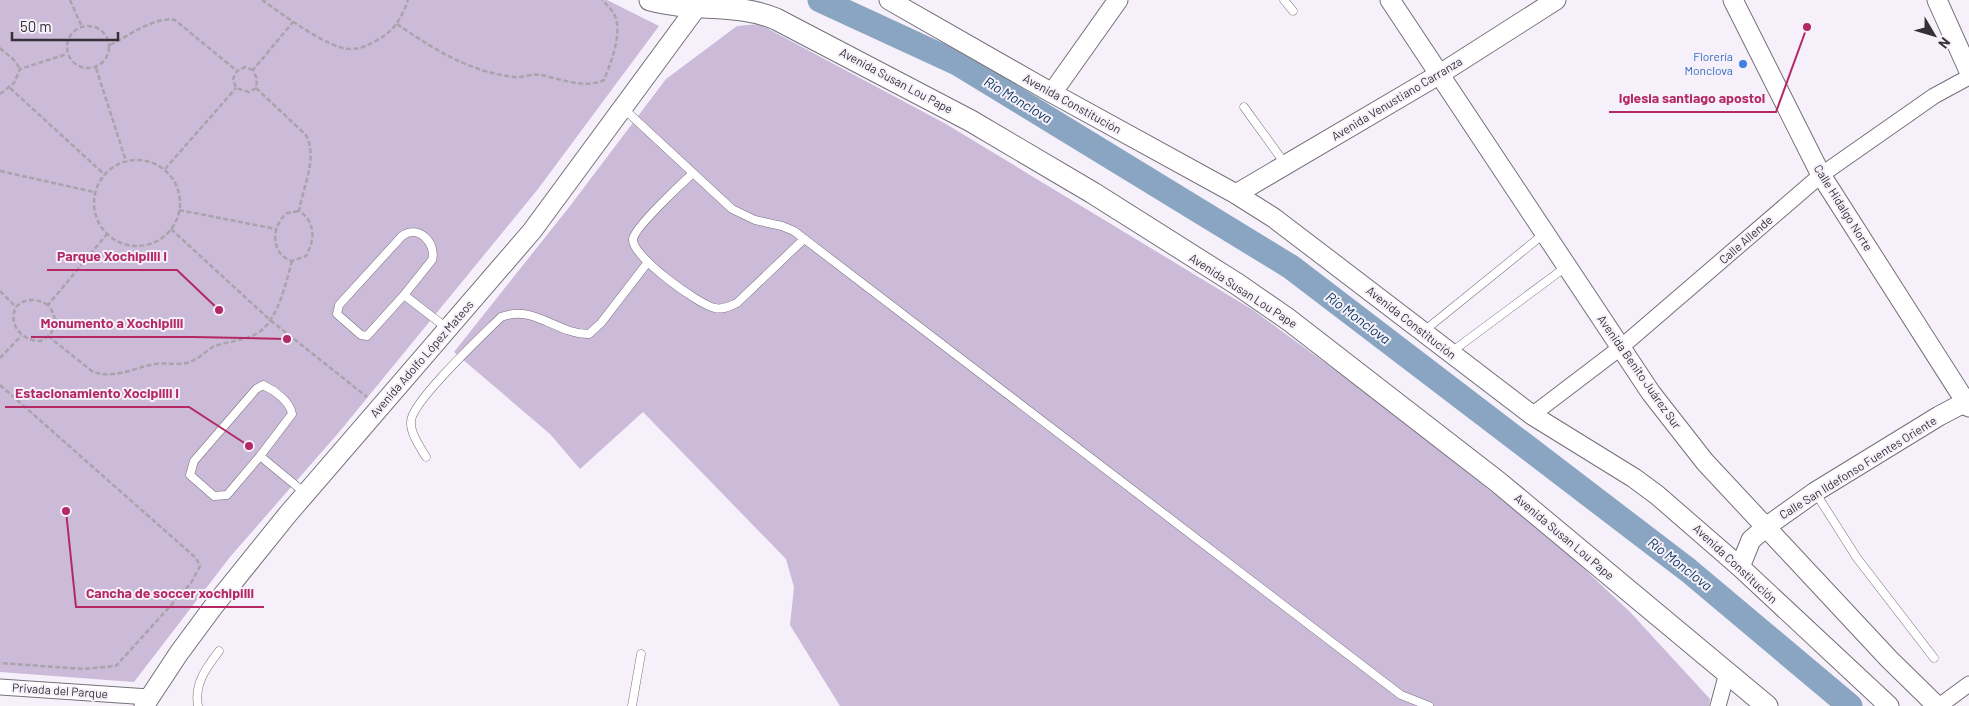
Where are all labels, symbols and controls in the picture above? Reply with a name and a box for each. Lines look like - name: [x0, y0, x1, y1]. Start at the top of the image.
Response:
- scale bar: [12, 10, 119, 42]
- north arrow: [1909, 10, 1959, 60]
- text: 50 m: [20, 17, 52, 35]
- text: N: [1935, 34, 1954, 52]
- street label: Avenida Susan Lou Pape: [838, 44, 955, 116]
- place label: Florería Monclova: [1684, 49, 1733, 77]
- street label: Avenida Venustiano Carranza: [1329, 54, 1464, 143]
- marker: Florería Monclova: [1737, 58, 1749, 70]
- street label: Avenida Constitución: [1021, 70, 1124, 136]
- water label: Río Monclova: [981, 73, 1055, 127]
- callout: Iglesia santiago apostol: [1609, 83, 1776, 112]
- text: Iglesia santiago apostol: [1619, 89, 1765, 106]
- street label: Calle Hidalgo Norte: [1812, 162, 1876, 253]
- street label: Calle Allende: [1716, 212, 1775, 266]
- callout: Parque Xochipilli I: [47, 241, 177, 270]
- text: Parque Xochipilli I: [57, 247, 167, 264]
- street label: Avenida Susan Lou Pape: [1187, 250, 1300, 330]
- street label: Avenida Constitución: [1364, 283, 1459, 362]
- water label: Río Monclova: [1323, 288, 1394, 347]
- street label: Avenida Adolfo López Mateos: [367, 297, 476, 420]
- callout: Monumento a Xochipilli: [31, 308, 194, 337]
- street label: Avenida Benito Juárez Sur: [1595, 312, 1685, 432]
- text: Monumento a Xochipilli: [41, 314, 183, 331]
- callout: Estacionamiento Xocipilli I: [5, 378, 189, 407]
- text: Estacionamiento Xocipilli I: [15, 384, 179, 401]
- street label: Calle San Ildefonso Fuentes Oriente: [1776, 413, 1939, 522]
- street label: Avenida Susan Lou Pape: [1512, 490, 1617, 582]
- street label: Avenida Constitución: [1691, 521, 1781, 606]
- water label: Río Monclova: [1645, 533, 1716, 594]
- callout: Cancha de soccer xochipilli: [76, 578, 264, 607]
- text: Cancha de soccer xochipilli: [86, 584, 254, 601]
- street label: Privada del Parque: [12, 680, 109, 700]

